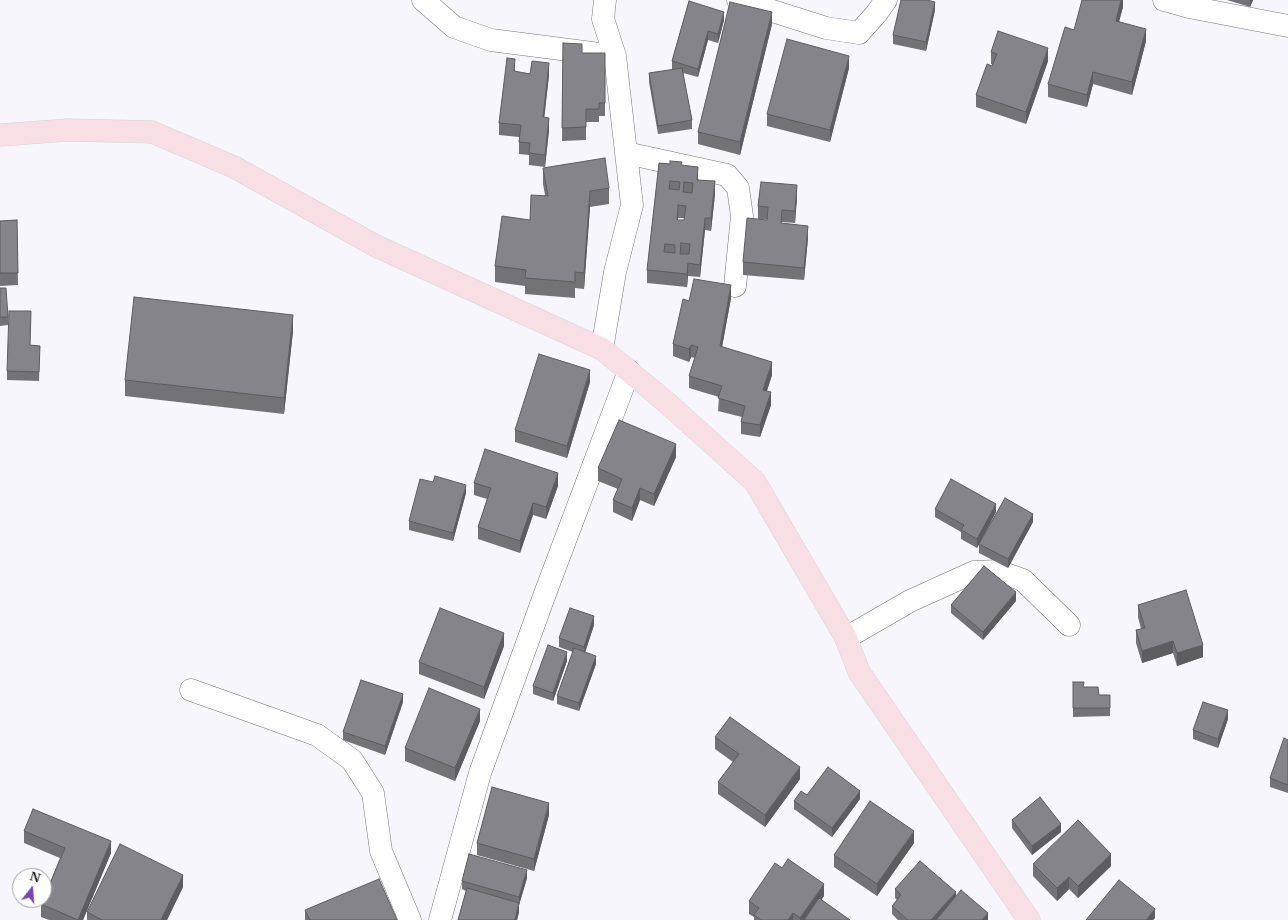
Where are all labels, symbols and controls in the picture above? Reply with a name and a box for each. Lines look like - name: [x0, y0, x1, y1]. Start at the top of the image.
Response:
- north arrow: [12, 868, 52, 908]
- text: N: [28, 869, 42, 886]

